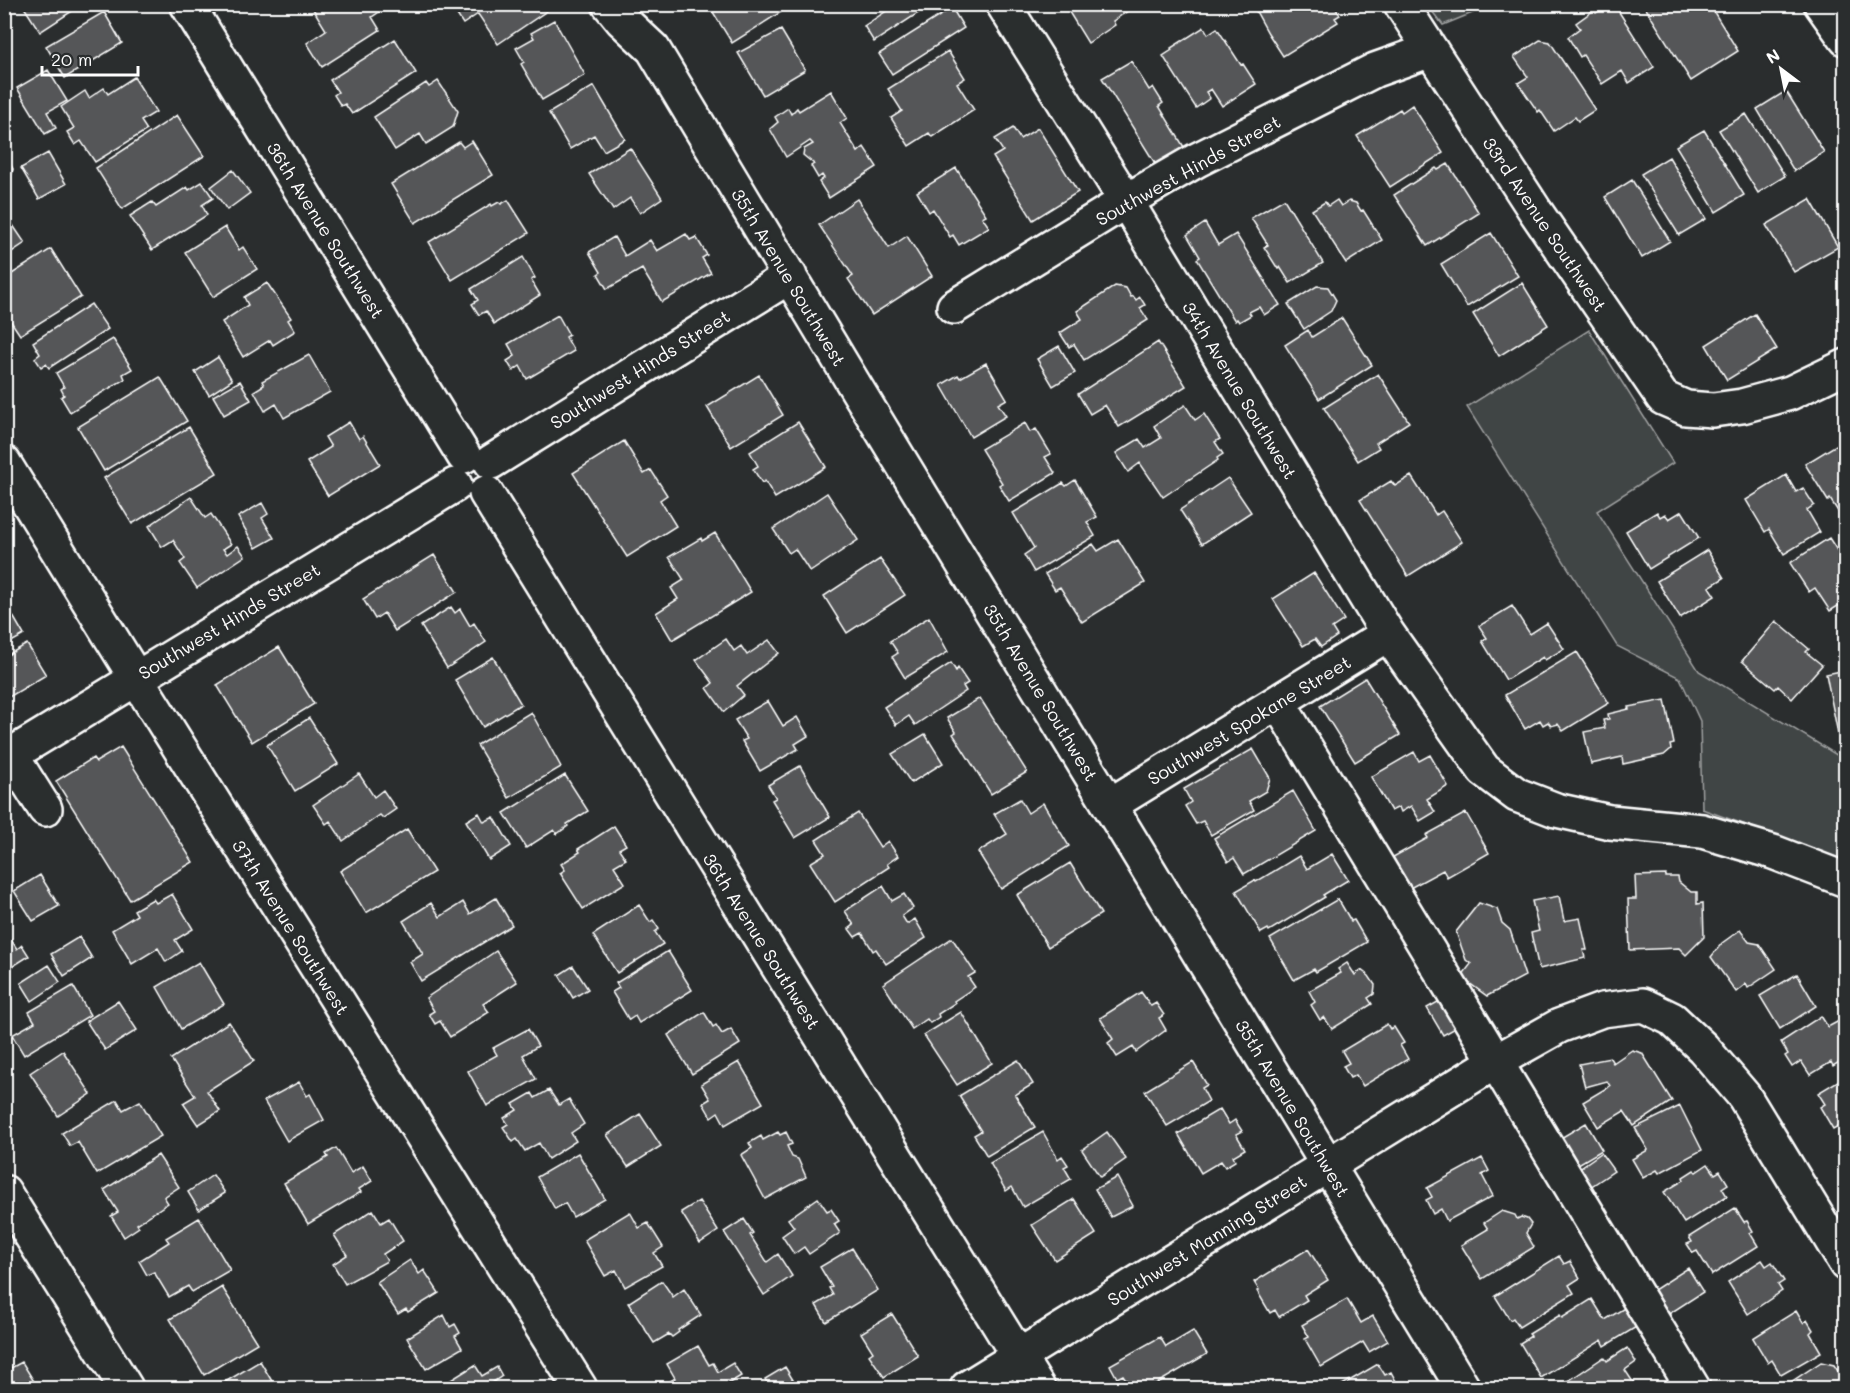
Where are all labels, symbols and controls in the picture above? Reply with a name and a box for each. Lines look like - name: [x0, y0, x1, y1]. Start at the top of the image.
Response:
- scale bar: [42, 39, 138, 77]
- north arrow: [1751, 39, 1811, 99]
- text: N: [1762, 44, 1784, 68]
- text: 20 m: [51, 47, 92, 71]
- street label: Southwest Hinds Street: [1091, 109, 1285, 231]
- street label: 33rd Avenue Southwest: [1477, 132, 1613, 316]
- street label: 36th Avenue Southwest: [262, 137, 390, 323]
- street label: 35th Avenue Southwest: [726, 184, 852, 370]
- street label: 34th Avenue Southwest: [1177, 297, 1303, 483]
- street label: Southwest Hinds Street: [546, 304, 734, 434]
- street label: Southwest Hinds Street: [134, 557, 324, 685]
- street label: 35th Avenue Southwest: [978, 599, 1104, 785]
- street label: Southwest Spokane Street: [1143, 650, 1355, 790]
- street label: 37th Avenue Southwest: [227, 835, 355, 1019]
- street label: 36th Avenue Southwest: [698, 848, 826, 1034]
- street label: 35th Avenue Southwest: [1230, 1015, 1356, 1201]
- street label: Southwest Manning Street: [1103, 1169, 1311, 1311]

